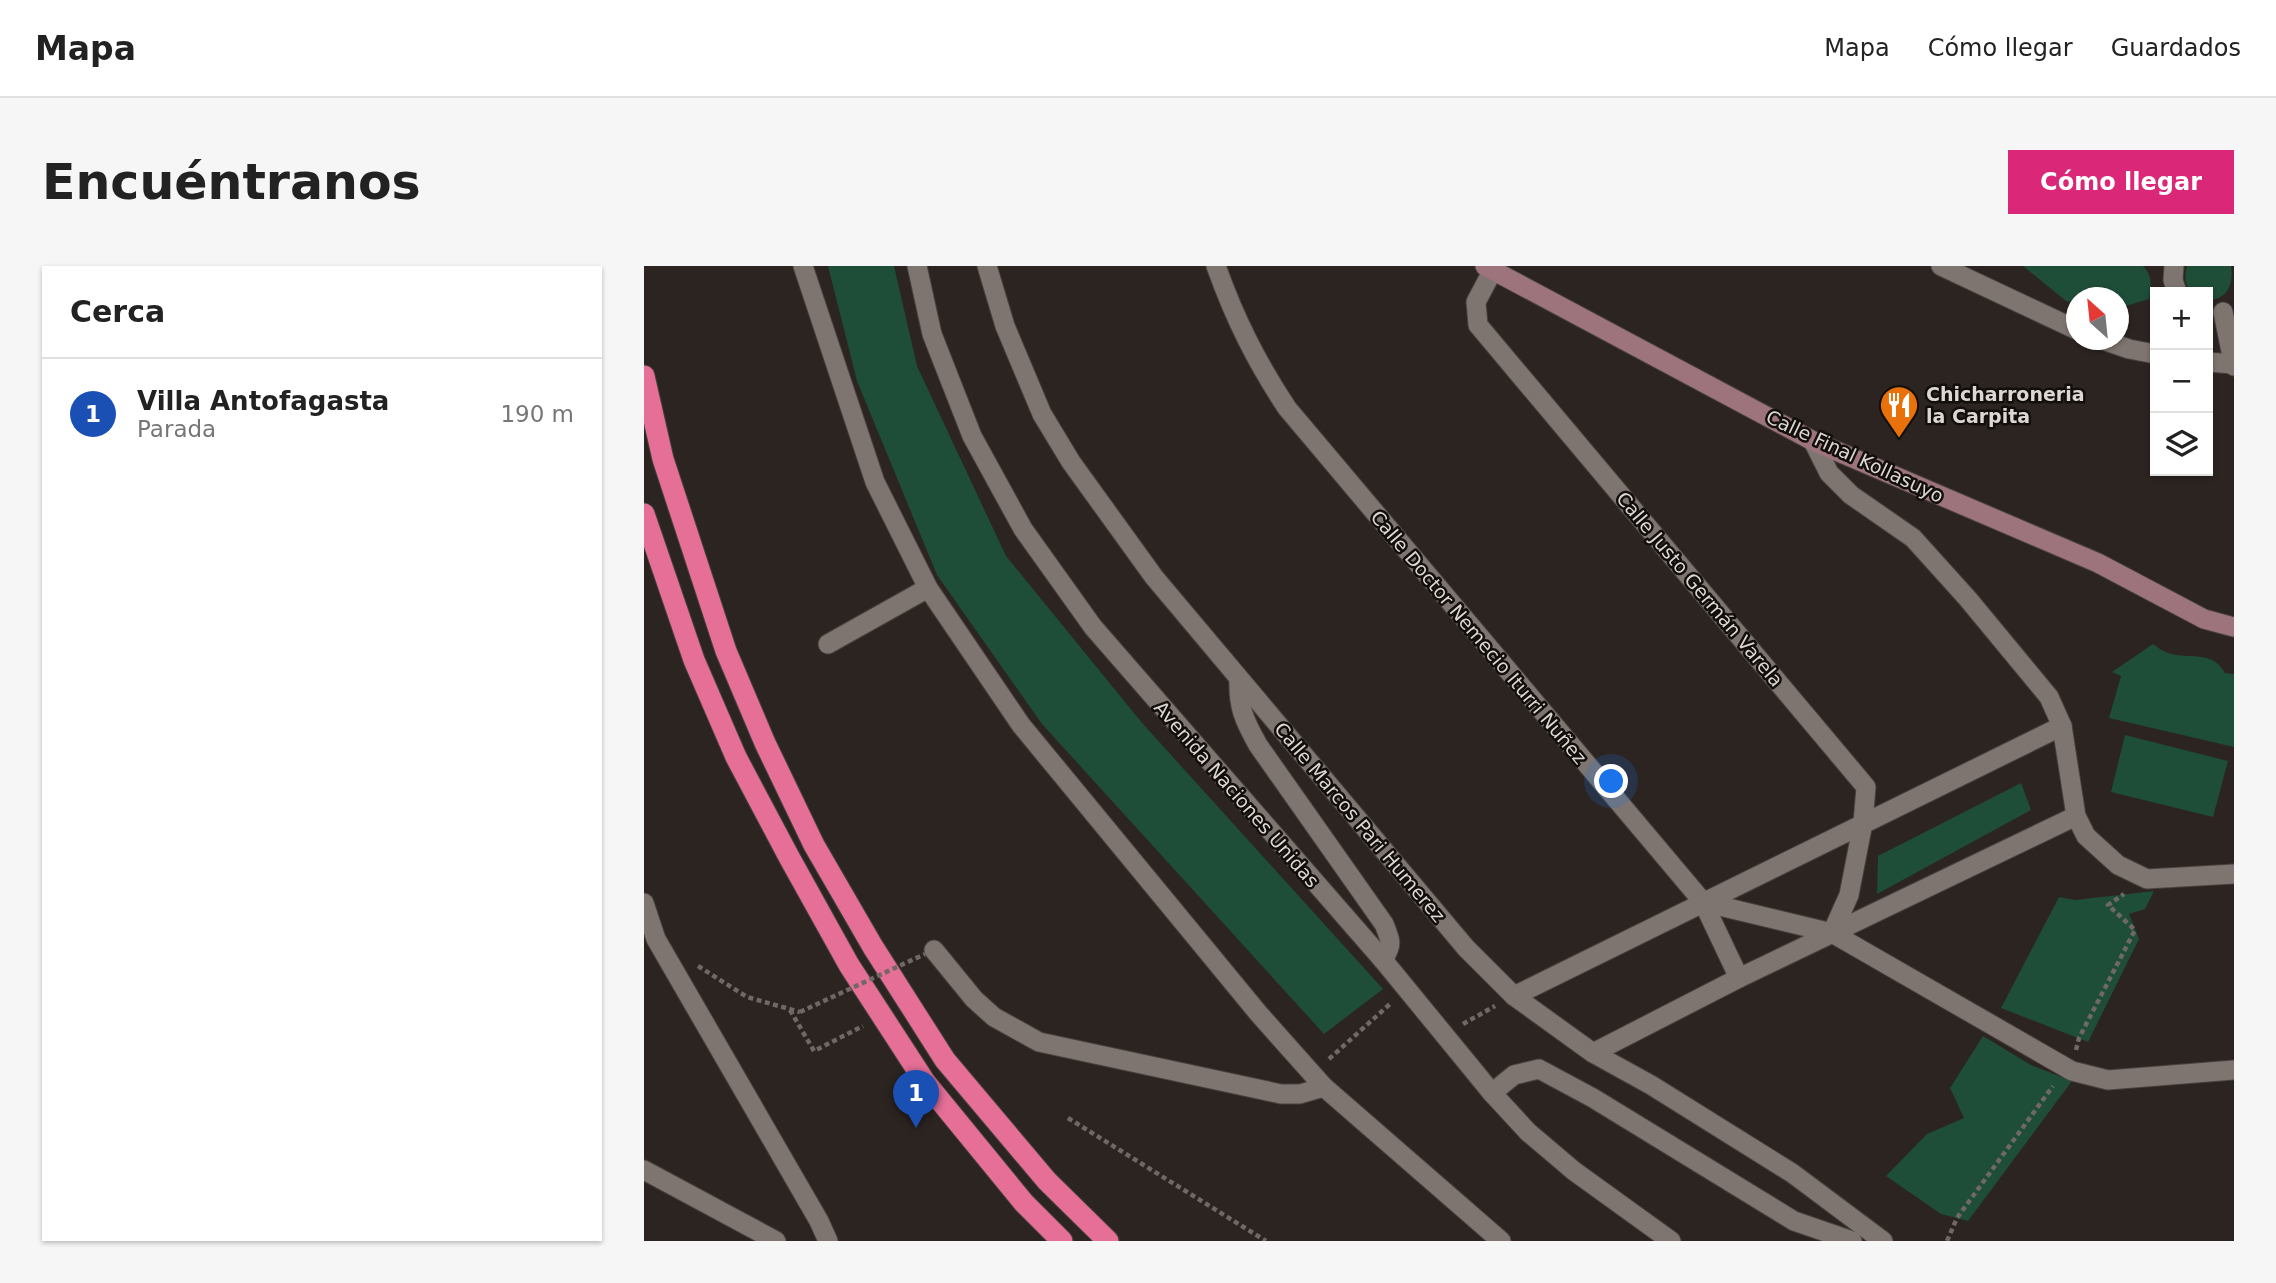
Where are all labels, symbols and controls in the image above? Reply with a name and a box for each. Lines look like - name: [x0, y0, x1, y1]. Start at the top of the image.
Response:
- text: Mapa: [35, 29, 136, 68]
- text: Mapa: [1824, 34, 1890, 62]
- text: Cómo llegar: [1928, 34, 2073, 62]
- text: Guardados: [2111, 34, 2241, 62]
- button: Cómo llegar: [2008, 150, 2234, 214]
- text: Encuéntranos: [42, 154, 421, 211]
- north arrow: [2066, 287, 2129, 350]
- map controls: [2150, 287, 2213, 476]
- button: +: [2150, 287, 2213, 350]
- text: Cerca: [70, 294, 165, 329]
- button: −: [2150, 350, 2213, 413]
- place label: Chicharroneria la Carpita: [1926, 383, 2085, 427]
- restaurant icon: Chicharroneria la Carpita: [1878, 384, 1920, 439]
- text: Villa Antofagasta: [137, 386, 389, 416]
- text: 1: [85, 401, 101, 427]
- text: 190 m: [500, 401, 574, 427]
- street label: Calle Final Kollasuyo: [1763, 405, 1947, 507]
- button: layers: [2150, 413, 2213, 476]
- text: Parada: [137, 416, 216, 442]
- street label: Calle Justo Germán Varela: [1612, 487, 1788, 691]
- street label: Calle Doctor Nemecio Iturri Nuñez: [1366, 506, 1592, 768]
- street label: Avenida Naciones Unidas: [1150, 696, 1324, 892]
- street label: Calle Marcos Pari Humerez: [1270, 718, 1450, 926]
- your location: [1594, 764, 1628, 798]
- pin: 1: [893, 1070, 939, 1128]

